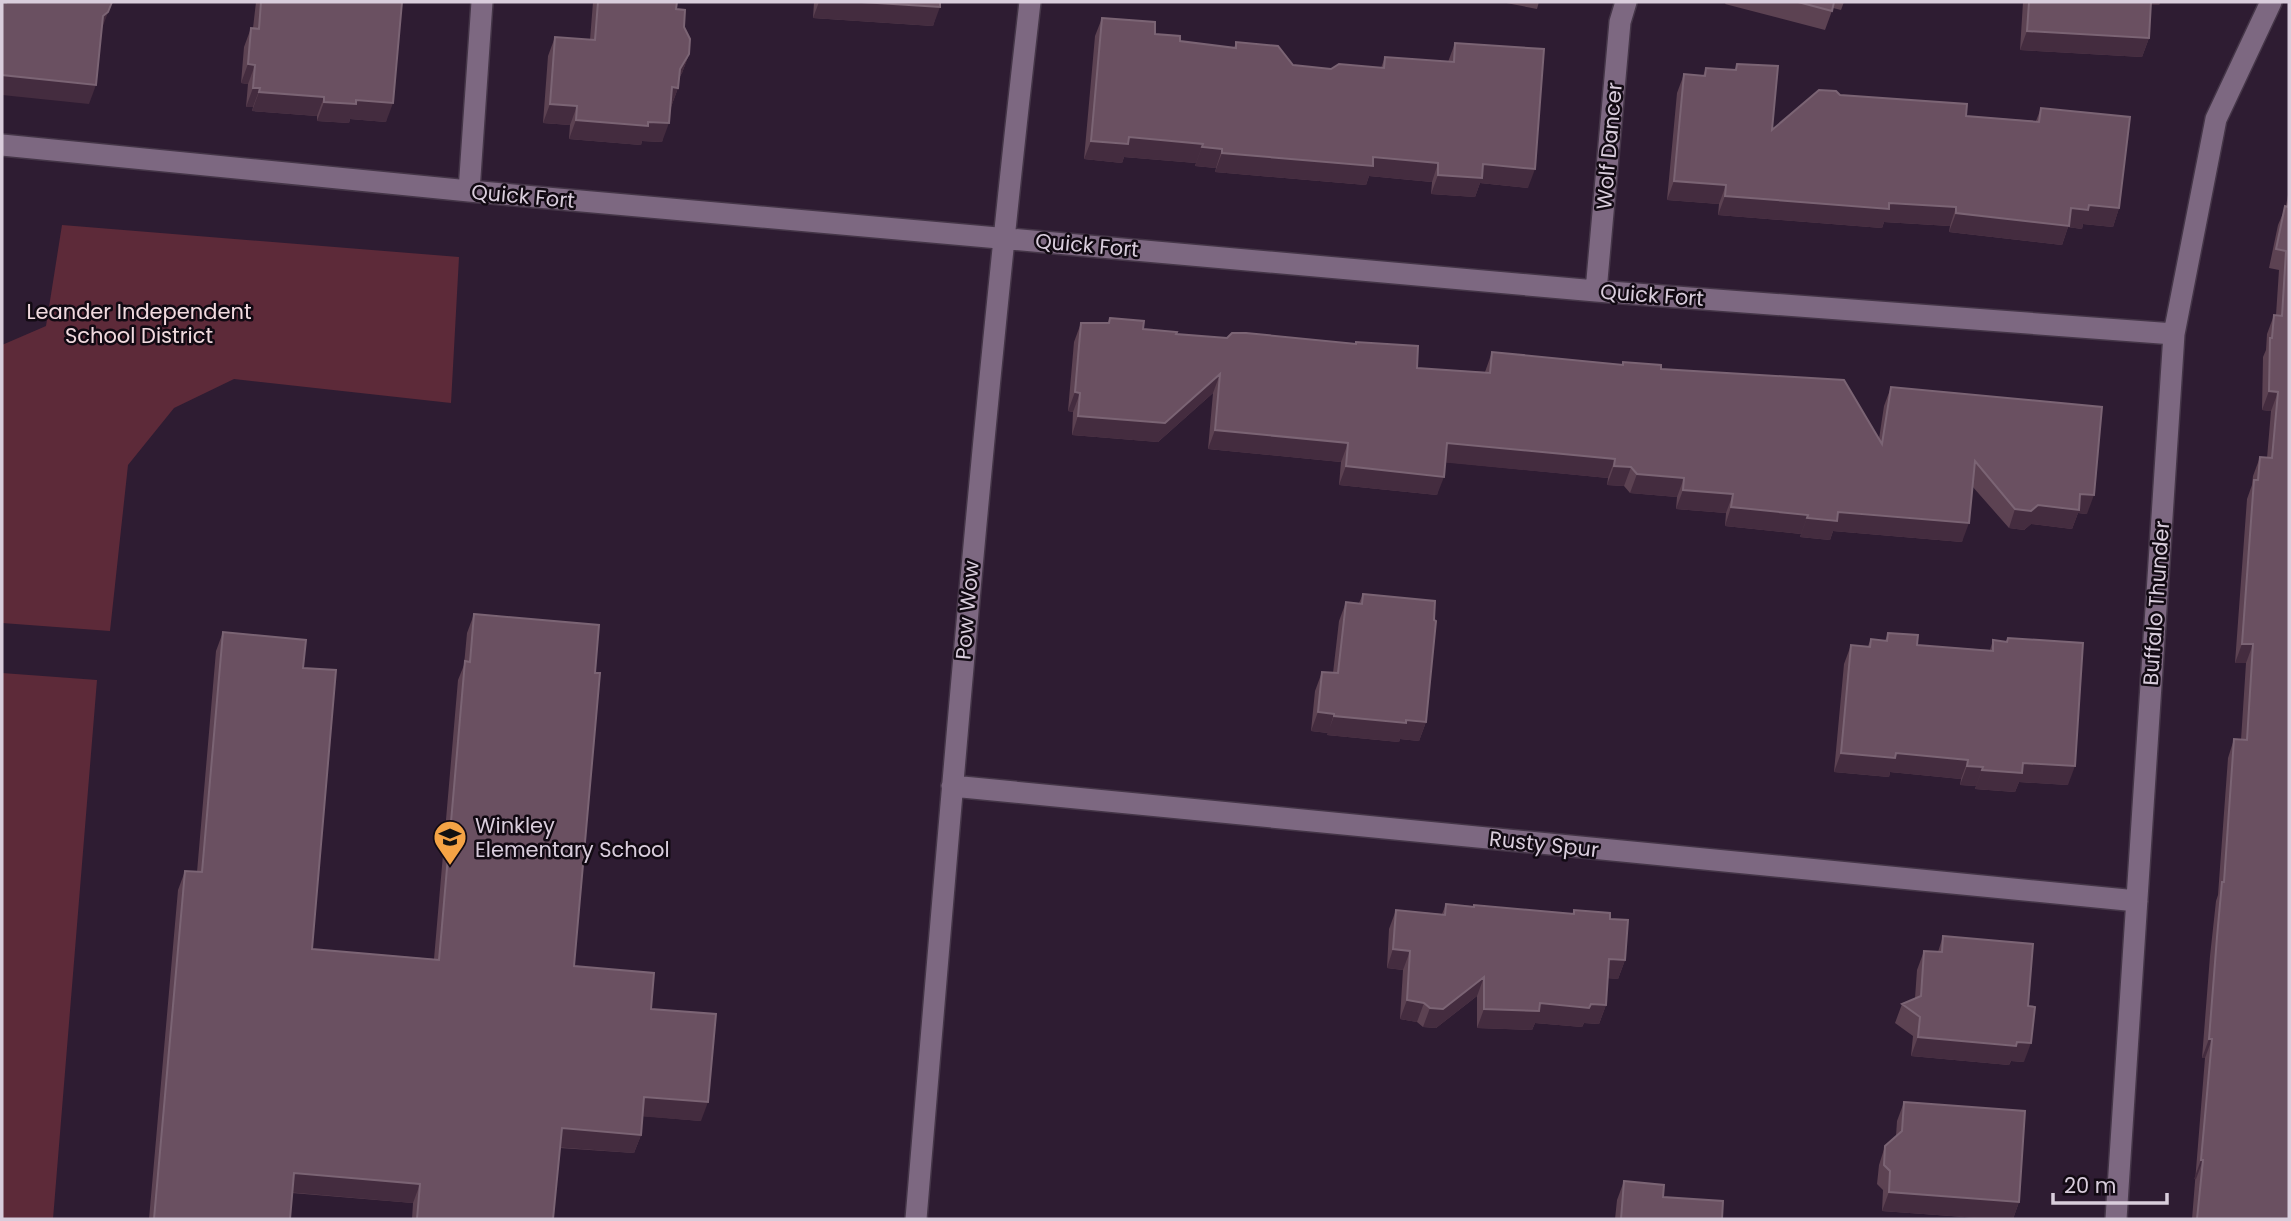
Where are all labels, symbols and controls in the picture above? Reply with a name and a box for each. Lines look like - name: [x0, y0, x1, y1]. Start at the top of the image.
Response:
- street label: Wolf Dancer: [1589, 81, 1629, 211]
- street label: Quick Fort: [470, 177, 576, 215]
- street label: Quick Fort: [1034, 226, 1140, 264]
- street label: Quick Fort: [1599, 277, 1705, 313]
- park label: Leander Independent School District: [26, 297, 252, 350]
- street label: Buffalo Thunder: [2136, 519, 2176, 686]
- street label: Pow Wow: [948, 559, 986, 661]
- place label: Winkley Elementary School: [475, 811, 670, 864]
- school or university icon: Winkley Elementary School: [431, 818, 469, 867]
- street label: Rusty Spur: [1488, 824, 1600, 864]
- scale bar: [2053, 1162, 2167, 1206]
- text: 20 m: [2064, 1171, 2117, 1200]

